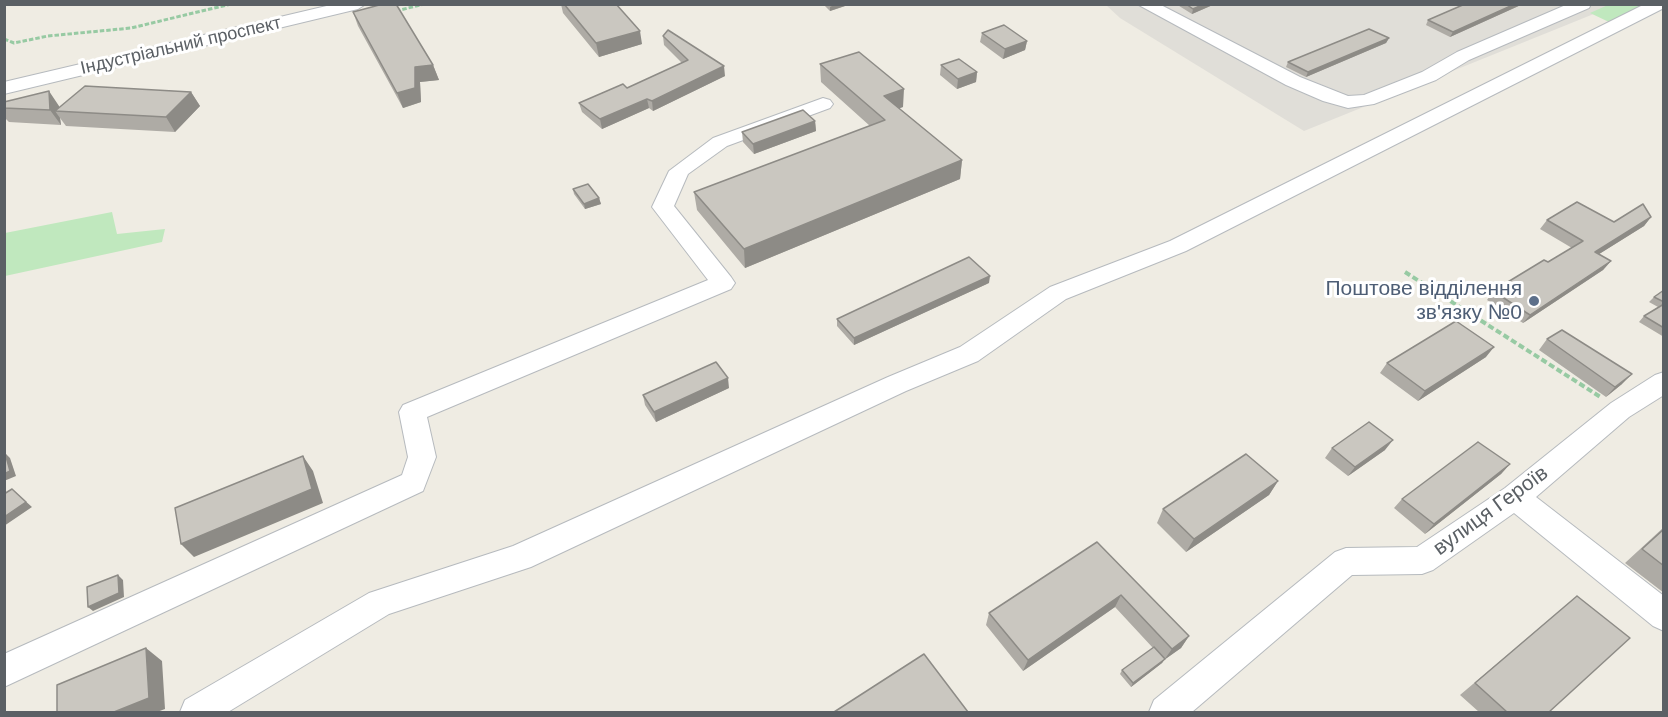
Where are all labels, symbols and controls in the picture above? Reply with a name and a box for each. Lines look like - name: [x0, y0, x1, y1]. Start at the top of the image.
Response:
- street label: Індустріальний проспект: [79, 12, 283, 80]
- place label: Поштове відділення зв'язку №0: [1325, 276, 1522, 326]
- marker: Поштове відділення зв'язку №0: [1527, 294, 1541, 308]
- street label: вулиця Героїв: [1429, 461, 1553, 561]

